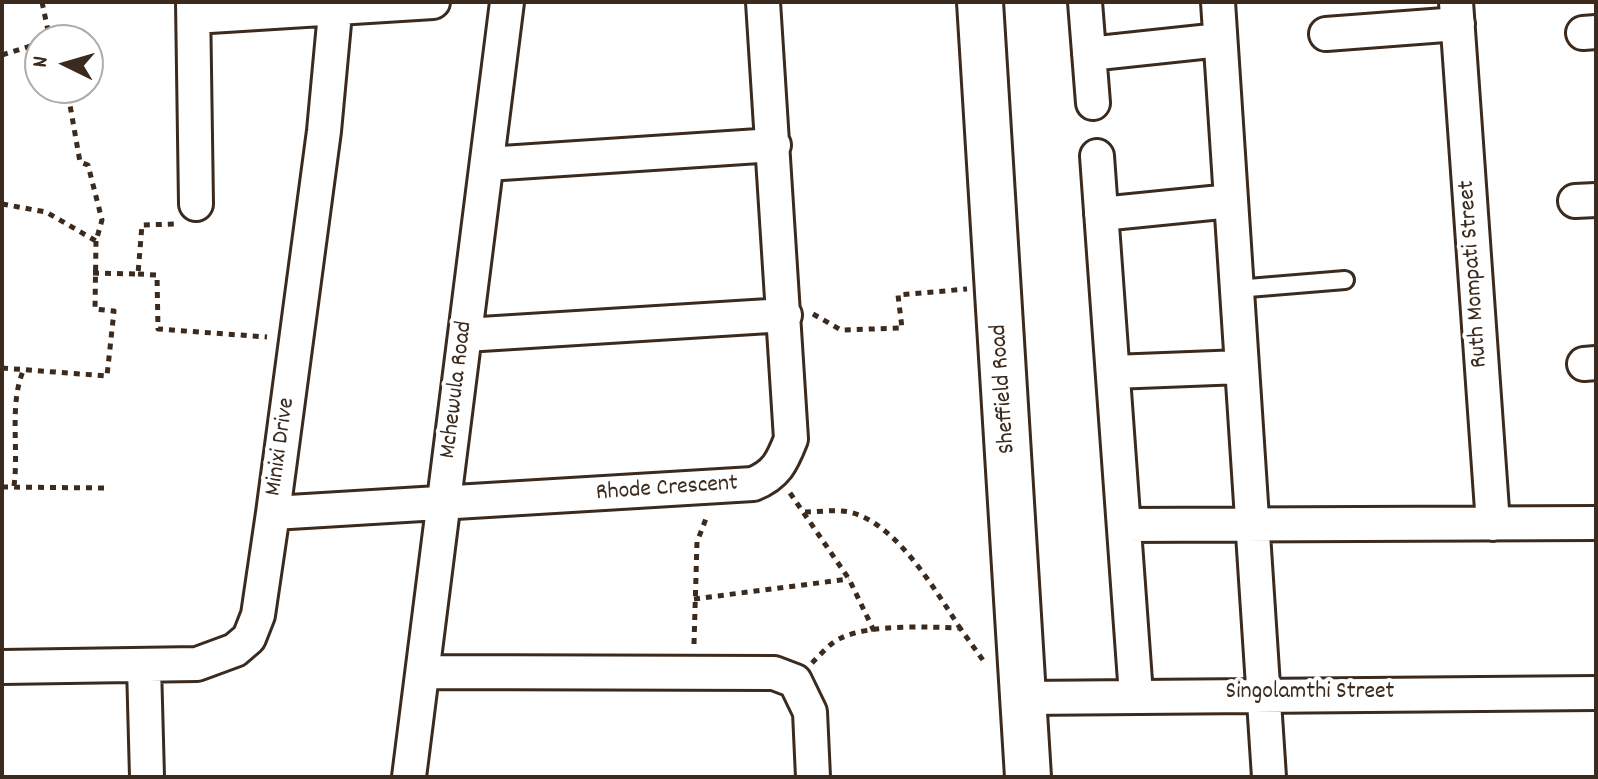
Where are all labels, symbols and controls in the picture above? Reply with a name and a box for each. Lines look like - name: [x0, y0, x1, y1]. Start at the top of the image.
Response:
- north arrow: [24, 24, 104, 104]
- text: N: [26, 55, 58, 69]
- street label: Ruth Mompati Street: [1454, 179, 1496, 369]
- street label: Mchewula Road: [435, 320, 481, 460]
- street label: Sheffield Road: [986, 323, 1024, 455]
- street label: Minixi Drive: [261, 396, 303, 498]
- street label: Rhode Crescent: [595, 471, 739, 509]
- street label: Singolamthi Street: [1226, 680, 1394, 708]

